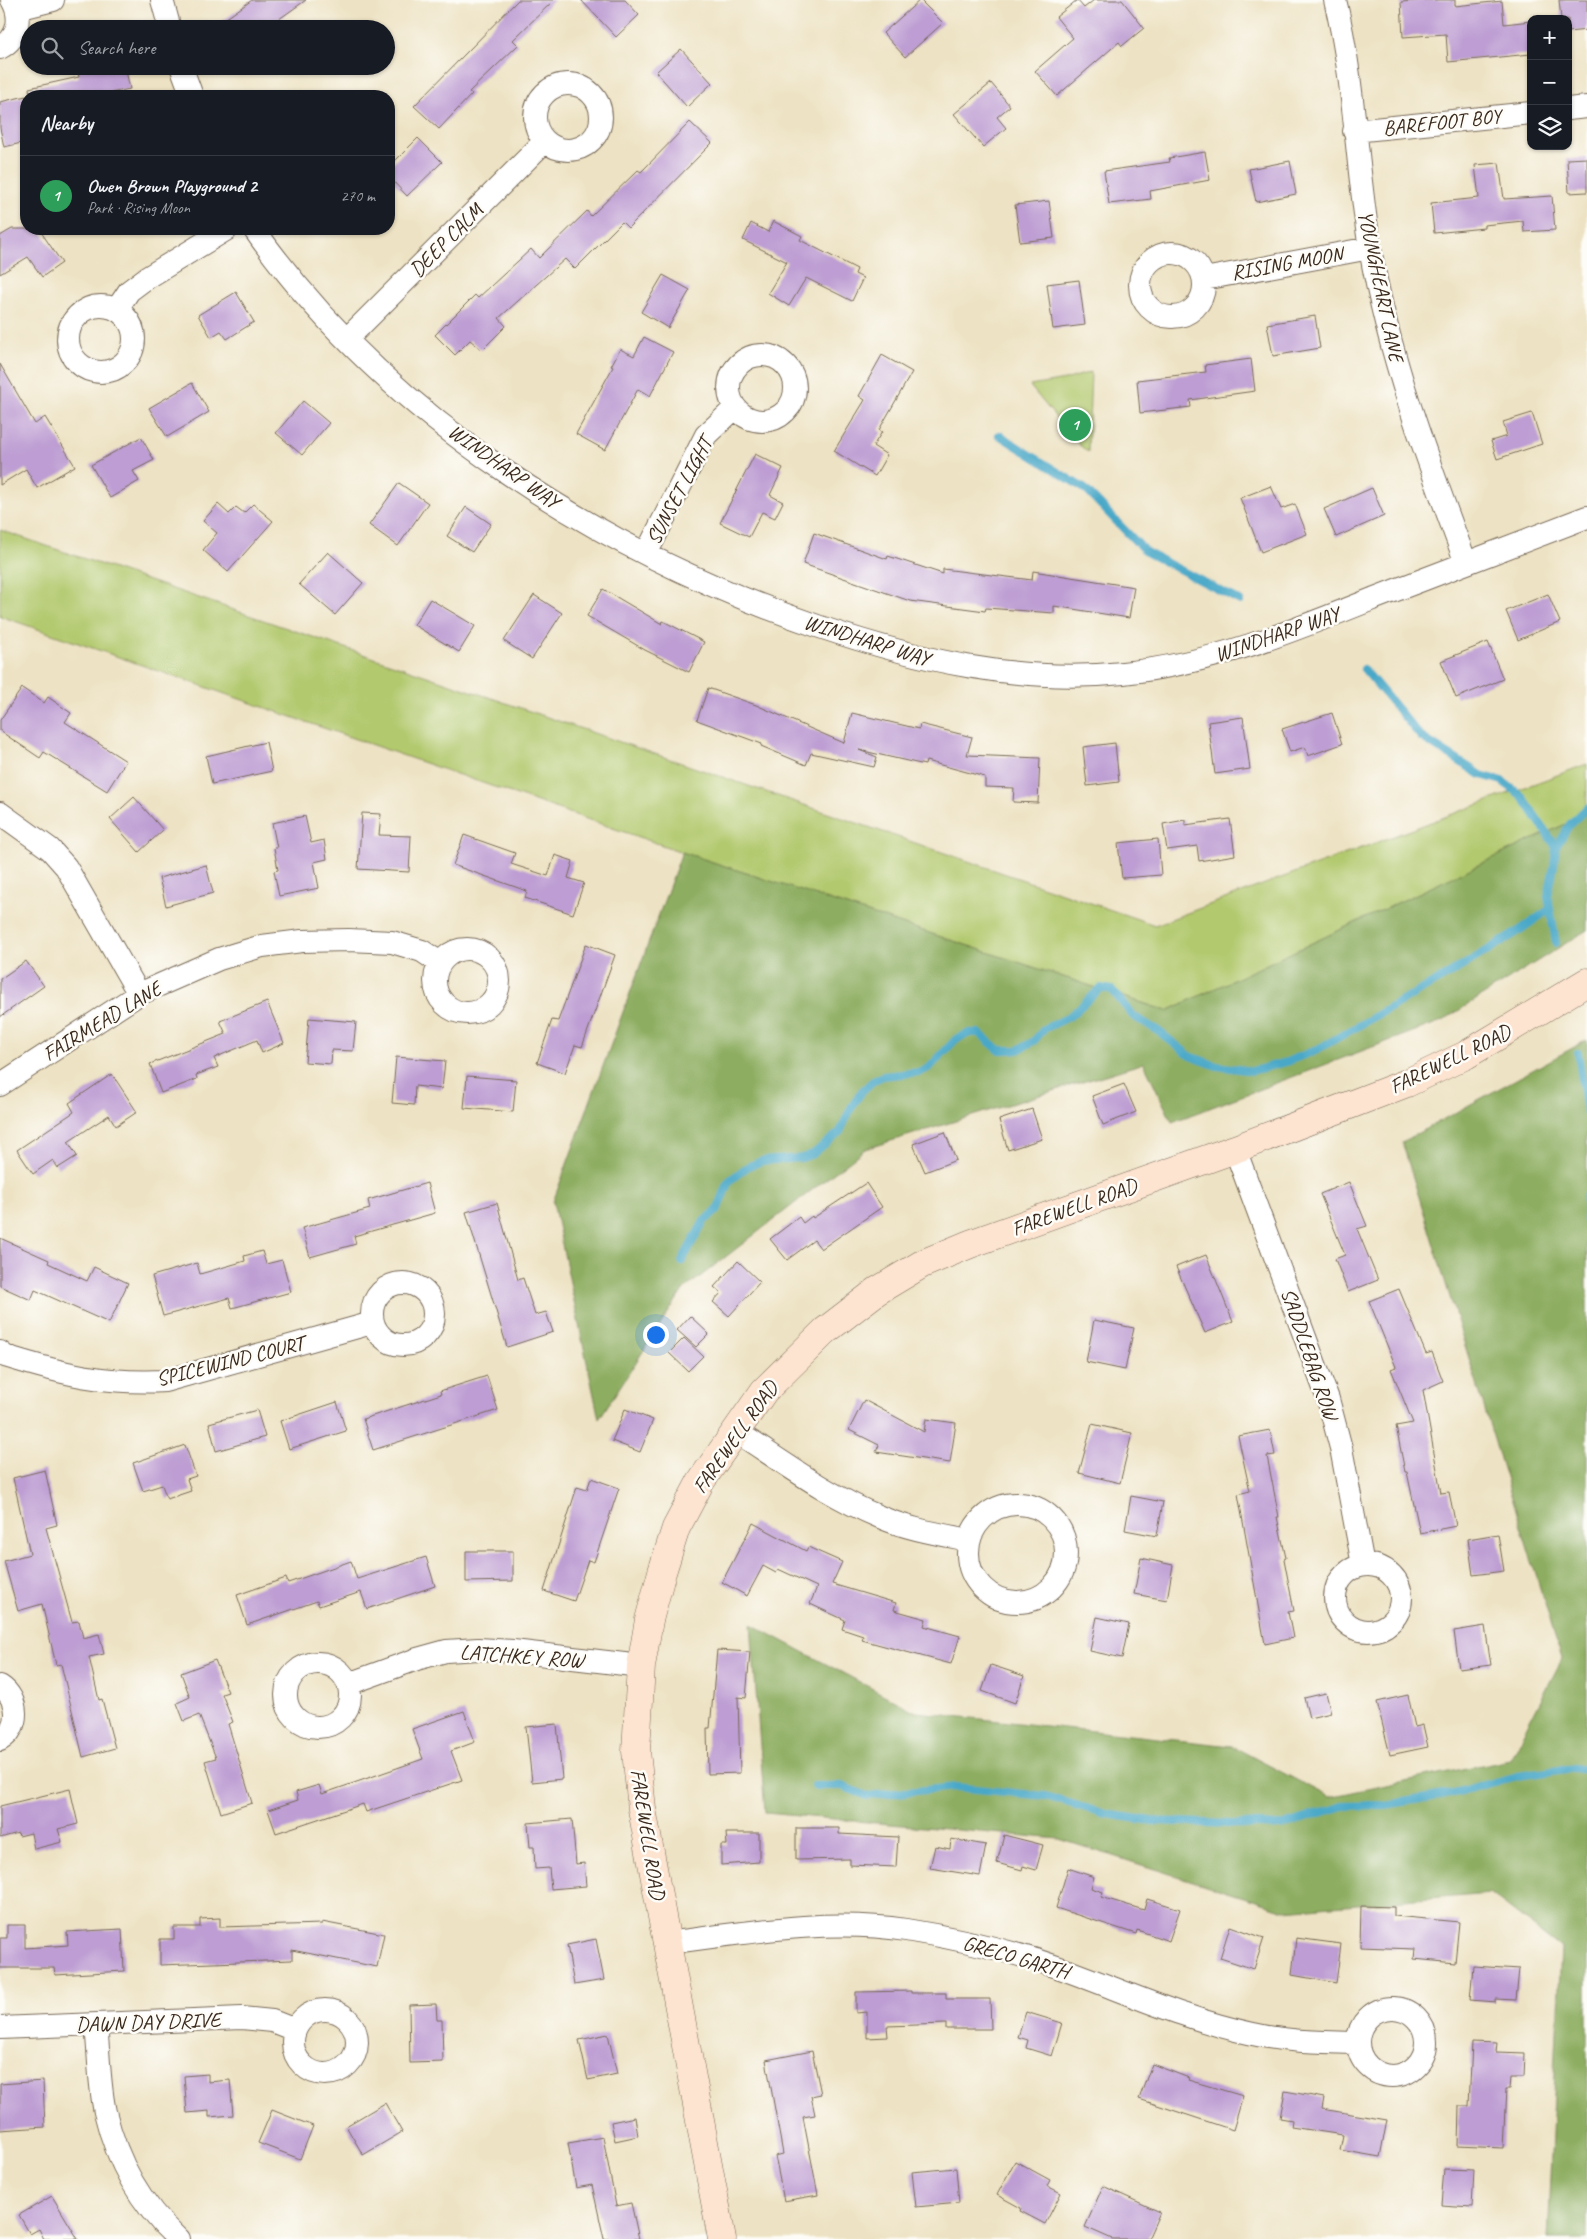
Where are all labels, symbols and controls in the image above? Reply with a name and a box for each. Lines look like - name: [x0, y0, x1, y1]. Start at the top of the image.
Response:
- map controls: [1527, 15, 1572, 150]
- button: +: [1527, 15, 1572, 60]
- search box: [20, 20, 395, 75]
- icon: search: [38, 34, 66, 62]
- text: Search here: [78, 36, 155, 60]
- button: −: [1527, 60, 1572, 105]
- street label: BAREFOOT BOY: [1382, 103, 1506, 141]
- button: layers: [1527, 105, 1572, 150]
- text: Nearby: [40, 110, 93, 136]
- text: Owen Brown Playground 2: [87, 174, 257, 198]
- text: 1: [52, 186, 60, 206]
- text: 270 m: [341, 186, 375, 206]
- street label: DEEP CALM: [404, 196, 490, 282]
- text: Park · Rising Moon: [87, 198, 190, 218]
- street label: YOUNGHEART LANE: [1352, 208, 1410, 366]
- street label: RISING MOON: [1229, 240, 1348, 286]
- pin: 1: [1059, 406, 1091, 444]
- street label: WINDHARP WAY: [443, 418, 568, 516]
- street label: SUNSET LIGHT: [640, 428, 721, 549]
- street label: WINDHARP WAY: [1211, 599, 1346, 667]
- street label: WINDHARP WAY: [801, 609, 936, 672]
- street label: FAIRMEAD LANE: [38, 974, 168, 1067]
- street label: FAREWELL ROAD: [1385, 1018, 1516, 1099]
- street label: FAREWELL ROAD: [1008, 1172, 1142, 1242]
- street label: SADDLEBAG ROW: [1275, 1285, 1345, 1425]
- your location: [643, 1322, 669, 1348]
- street label: SPICEWIND COURT: [153, 1329, 312, 1392]
- street label: FAREWELL ROAD: [687, 1374, 784, 1498]
- street label: LATCHKEY ROW: [459, 1639, 587, 1673]
- street label: FAREWELL ROAD: [625, 1767, 671, 1903]
- street label: GRECO GARTH: [960, 1929, 1075, 1985]
- street label: DAWN DAY DRIVE: [75, 2006, 224, 2038]

